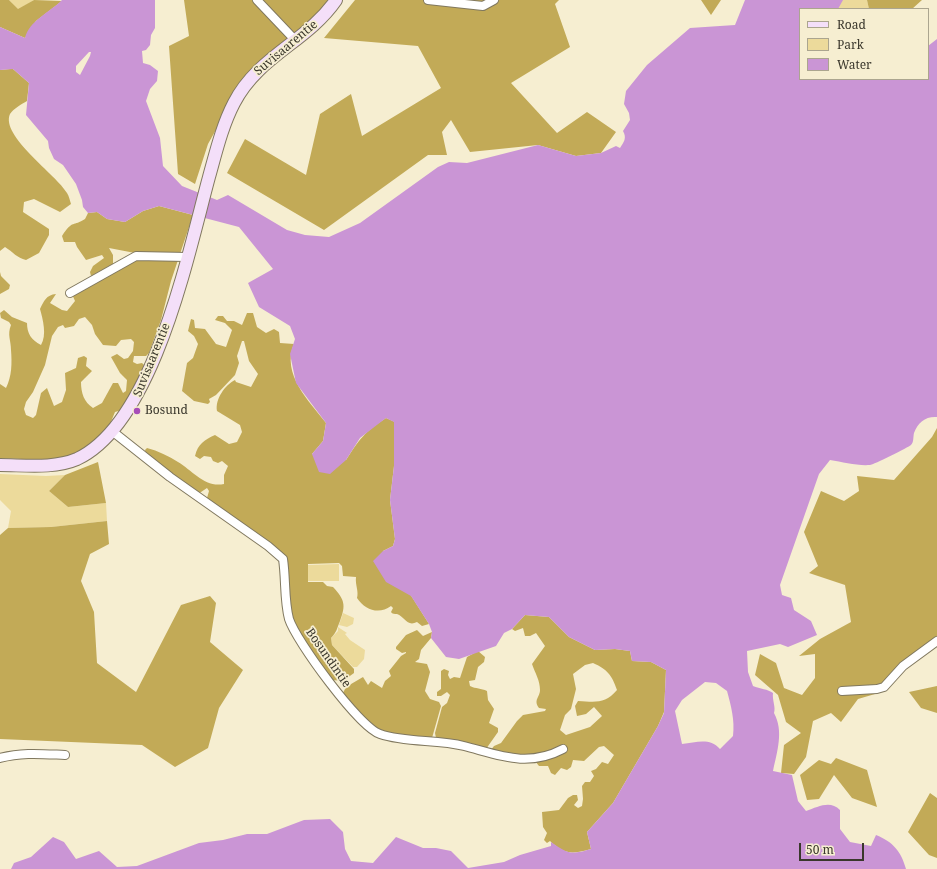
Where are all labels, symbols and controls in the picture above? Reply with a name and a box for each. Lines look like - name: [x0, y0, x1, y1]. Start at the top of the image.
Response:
- legend: [799, 8, 929, 80]
- text: Road: [837, 16, 866, 33]
- street label: Suvisaarentie: [251, 17, 321, 79]
- text: Park: [837, 36, 864, 53]
- text: Water: [837, 56, 872, 73]
- street label: Suvisaarentie: [131, 321, 173, 399]
- place label: Bosund: [145, 404, 188, 418]
- marker: Bosund: [132, 406, 142, 416]
- street label: Bosundintie: [302, 626, 354, 690]
- scale bar: [801, 835, 866, 861]
- text: 50 m: [806, 841, 834, 858]

